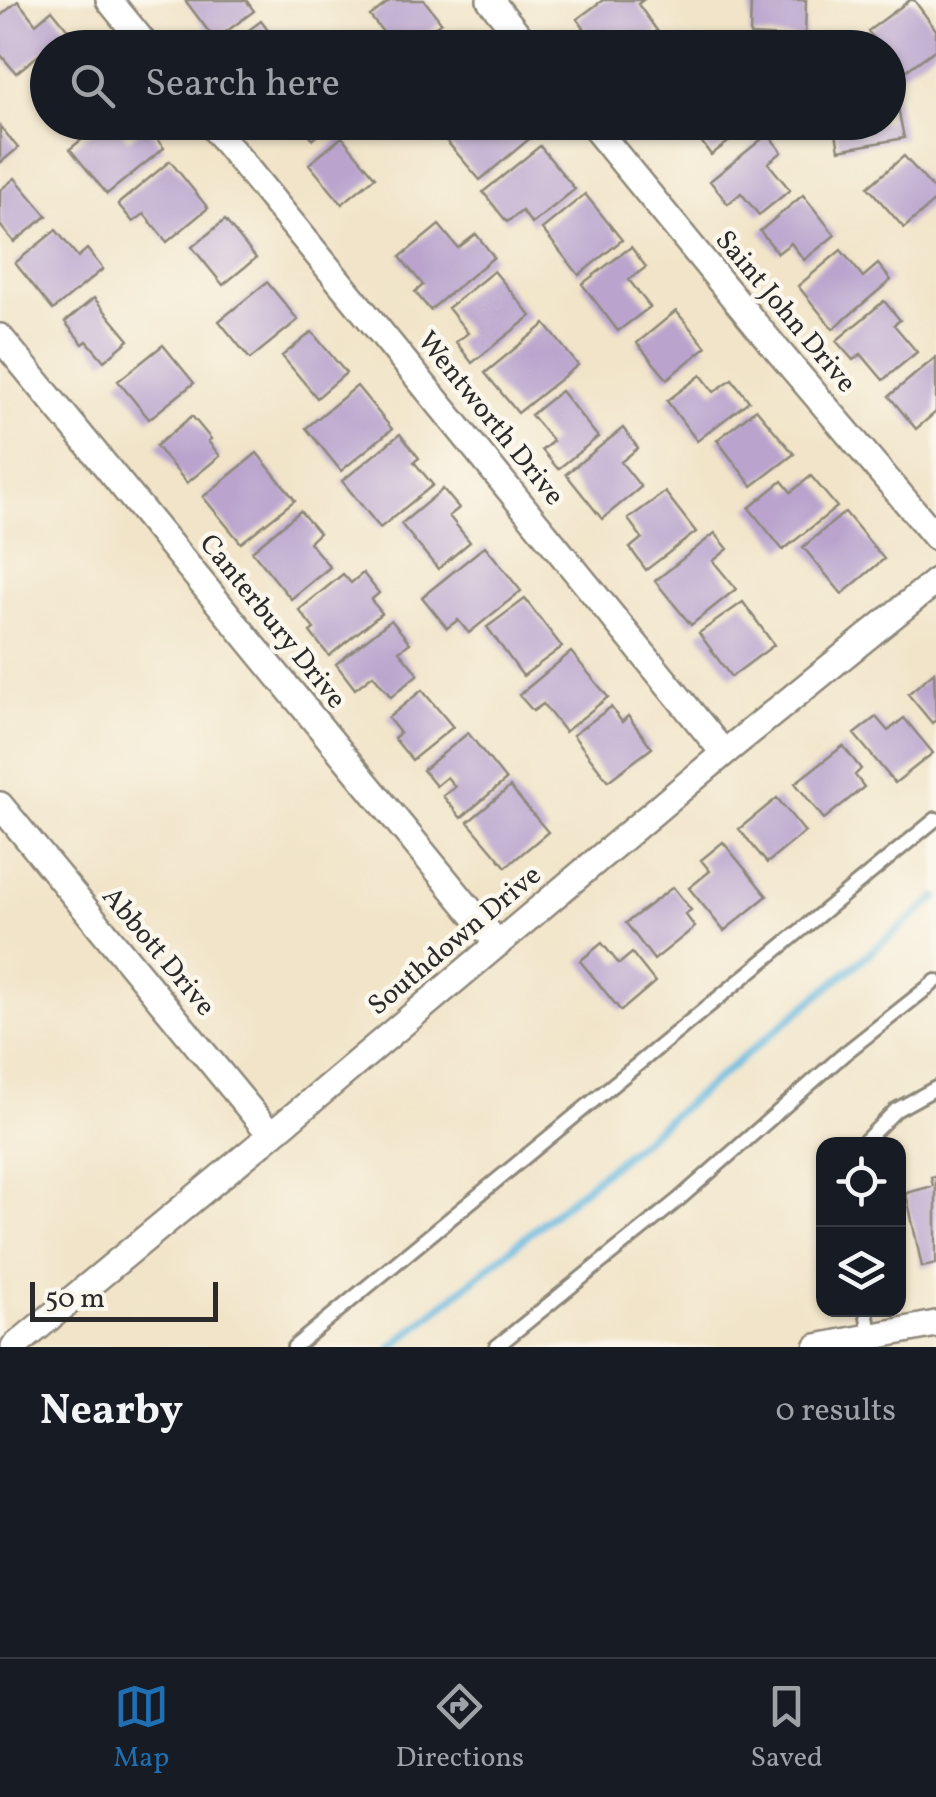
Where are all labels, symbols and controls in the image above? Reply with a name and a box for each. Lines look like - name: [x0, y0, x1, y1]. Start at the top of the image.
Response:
- search box: [30, 30, 906, 140]
- icon: search: [65, 58, 120, 113]
- text: Search here: [145, 59, 340, 112]
- street label: Saint John Drive: [705, 222, 865, 402]
- street label: Wentworth Drive: [407, 324, 573, 514]
- street label: Canterbury Drive: [189, 526, 355, 718]
- street label: Southdown Drive: [360, 857, 550, 1025]
- street label: Abbott Drive: [92, 879, 224, 1025]
- map controls: [816, 1137, 906, 1317]
- button: locate: [816, 1137, 906, 1227]
- button: layers: [816, 1227, 906, 1317]
- scale bar: [30, 1277, 218, 1322]
- text: 50 m: [45, 1280, 105, 1319]
- text: Nearby: [40, 1383, 183, 1442]
- text: 0 results: [776, 1390, 896, 1434]
- tab: Map: [113, 1679, 169, 1778]
- tab: Directions: [396, 1679, 524, 1778]
- tab: Saved: [751, 1679, 823, 1778]

